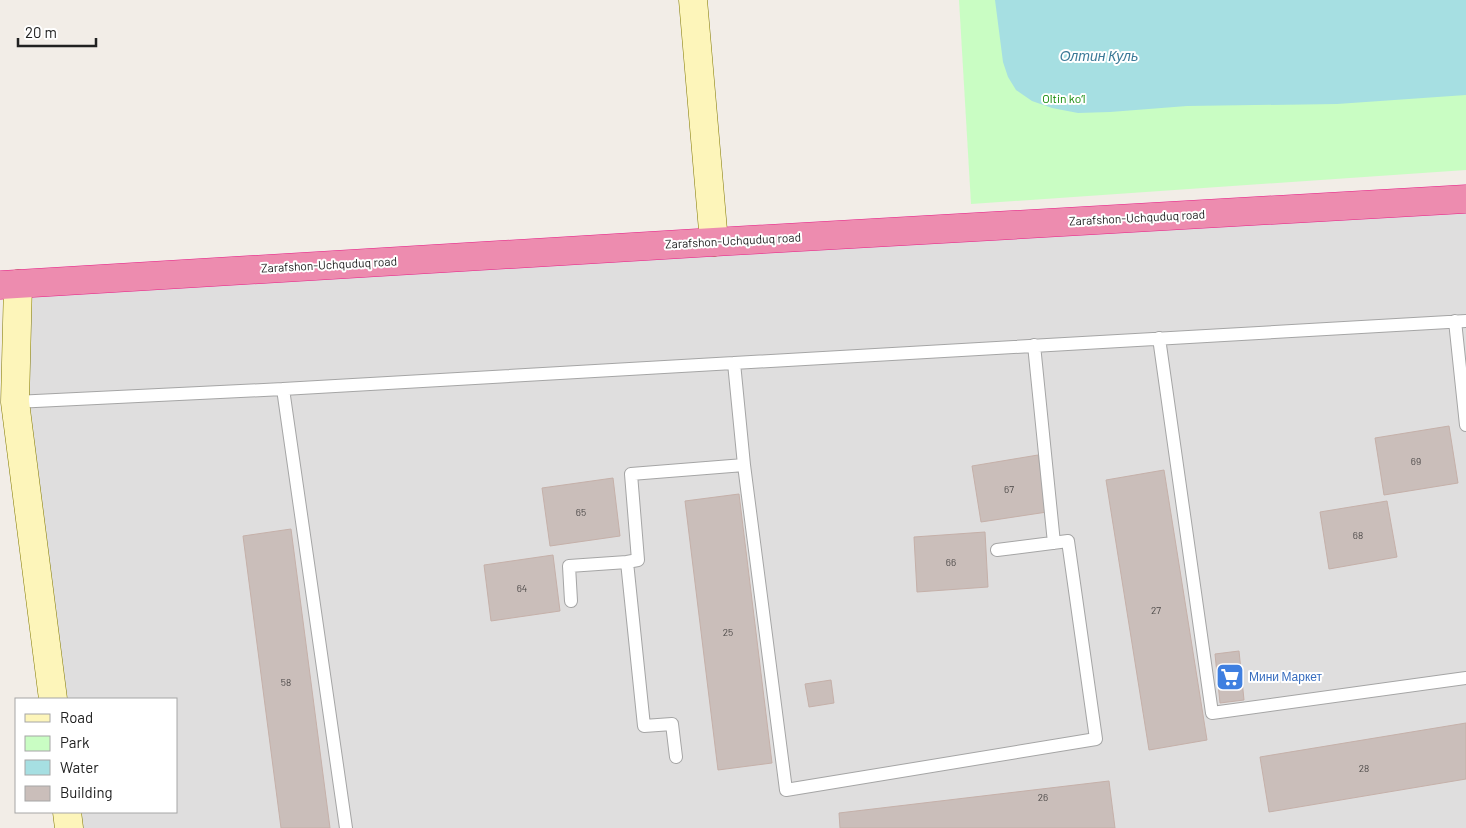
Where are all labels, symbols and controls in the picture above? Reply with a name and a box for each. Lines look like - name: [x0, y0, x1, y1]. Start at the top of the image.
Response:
- scale bar: [18, 15, 95, 47]
- text: 20 m: [25, 23, 57, 41]
- water label: Олтин Куль: [1060, 47, 1138, 64]
- park label: Oltin ko‘l: [1042, 91, 1086, 105]
- street label: Zarafshon-Uchquduq road: [1069, 206, 1205, 228]
- street label: Zarafshon-Uchquduq road: [665, 229, 801, 251]
- street label: Zarafshon-Uchquduq road: [261, 253, 397, 275]
- house number: 69: [1411, 455, 1421, 467]
- house number: 67: [1004, 483, 1014, 495]
- house number: 65: [576, 506, 586, 518]
- house number: 68: [1353, 529, 1363, 541]
- house number: 66: [946, 556, 956, 568]
- house number: 64: [517, 582, 527, 594]
- house number: 27: [1151, 604, 1161, 616]
- house number: 25: [723, 626, 733, 638]
- supermarket icon: Мини Маркет: [1215, 662, 1245, 692]
- place label: Мини Маркет: [1249, 669, 1323, 684]
- house number: 58: [281, 676, 291, 688]
- legend: [15, 698, 178, 813]
- text: Road: [60, 708, 93, 726]
- text: Park: [60, 733, 90, 751]
- text: Water: [60, 758, 99, 776]
- house number: 28: [1359, 762, 1369, 774]
- text: Building: [60, 783, 113, 801]
- house number: 26: [1038, 791, 1048, 803]

